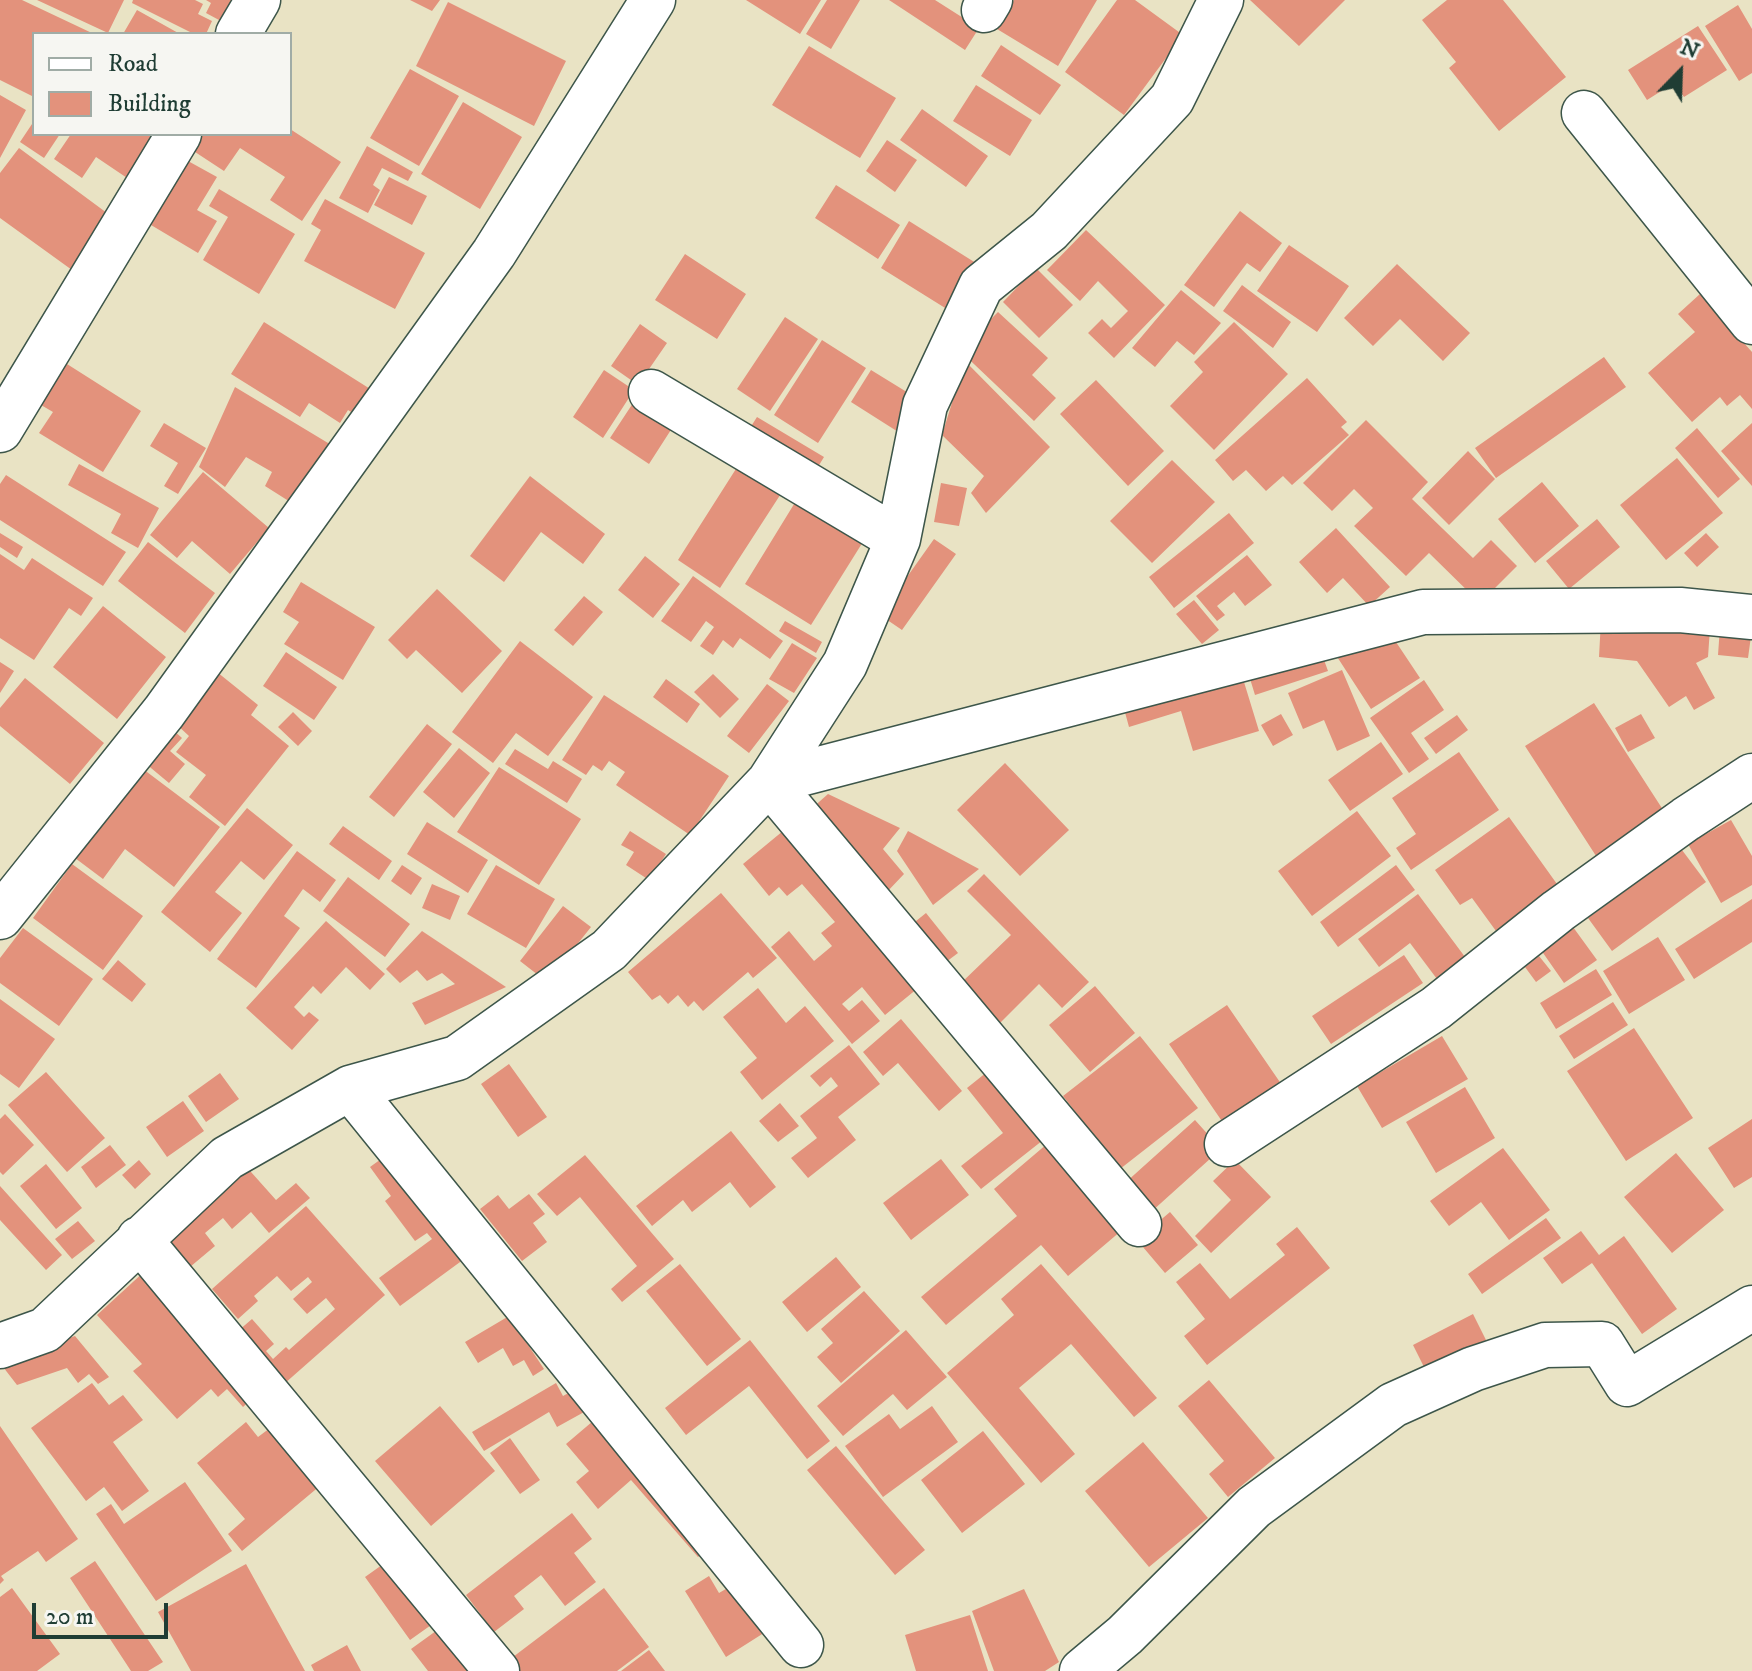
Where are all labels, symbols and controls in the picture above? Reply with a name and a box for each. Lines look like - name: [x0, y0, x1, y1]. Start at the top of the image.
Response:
- legend: [32, 32, 292, 136]
- north arrow: [1640, 32, 1720, 112]
- text: N: [1676, 33, 1703, 65]
- text: Road: [108, 49, 158, 79]
- text: Building: [108, 89, 191, 119]
- scale bar: [36, 1587, 172, 1637]
- text: 20 m: [46, 1602, 94, 1632]

